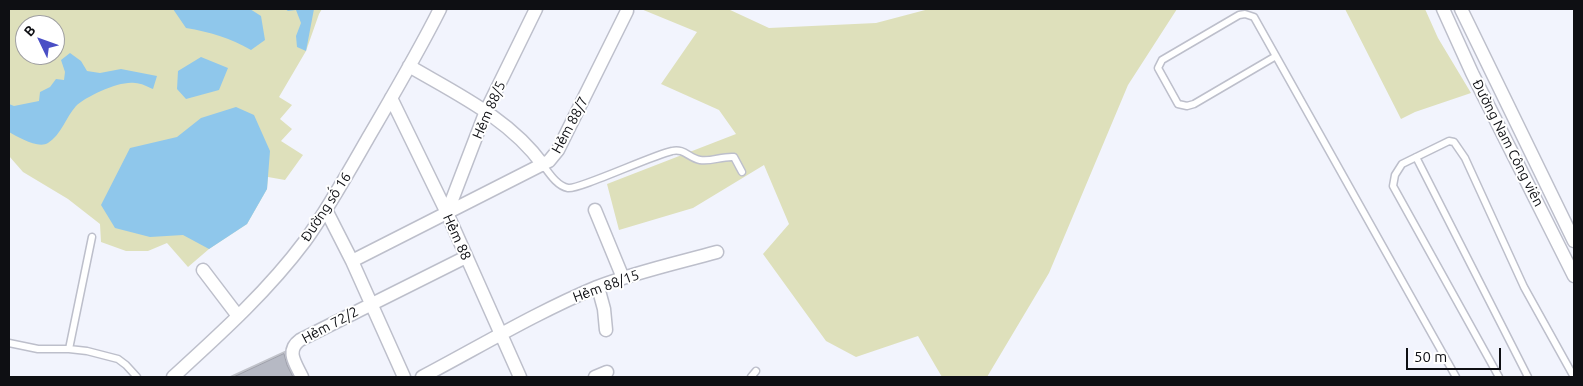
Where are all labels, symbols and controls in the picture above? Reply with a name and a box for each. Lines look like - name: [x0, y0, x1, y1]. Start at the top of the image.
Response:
- north arrow: [15, 15, 65, 65]
- text: B: [21, 22, 39, 39]
- street label: Đường Nam Công viên: [1469, 77, 1547, 209]
- street label: Hẻm 88/5: [469, 78, 509, 142]
- street label: Hẻm 88/7: [548, 94, 592, 156]
- street label: Đường số 16: [297, 169, 355, 245]
- street label: Hẻm 88: [439, 211, 475, 263]
- street label: Hẻm 88/15: [570, 266, 642, 306]
- street label: Hẻm 72/2: [299, 303, 361, 347]
- scale bar: [1408, 338, 1503, 370]
- text: 50 m: [1414, 348, 1447, 365]

